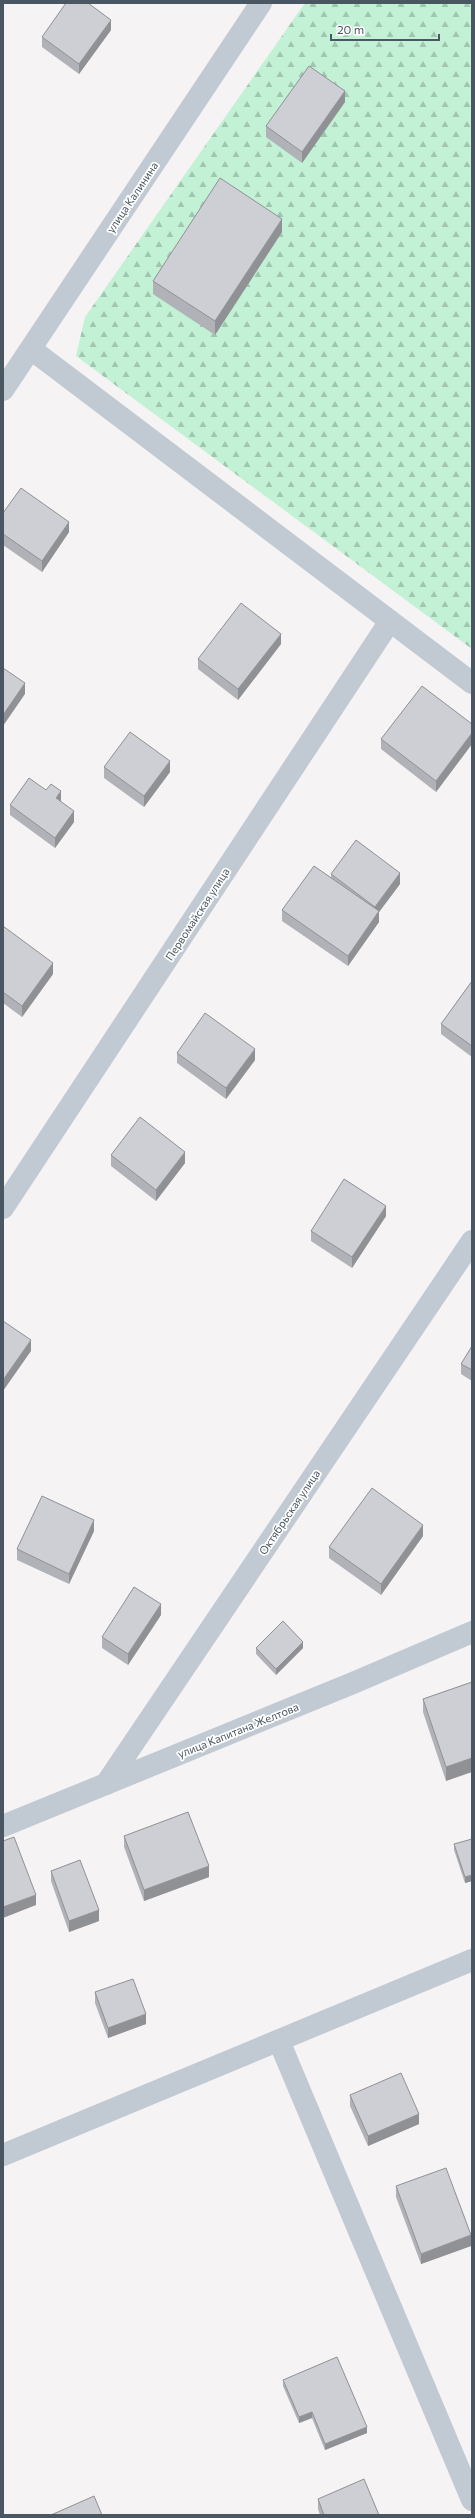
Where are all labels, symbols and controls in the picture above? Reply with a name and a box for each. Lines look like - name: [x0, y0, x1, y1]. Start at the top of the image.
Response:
- scale bar: [331, 16, 439, 42]
- text: 20 m: [337, 22, 364, 36]
- street label: улица Калинина: [104, 159, 160, 235]
- street label: Первомайская улица: [162, 865, 232, 963]
- street label: Октябрьская улица: [256, 1467, 322, 1557]
- street label: улица Капитана Желтова: [176, 1700, 300, 1760]

